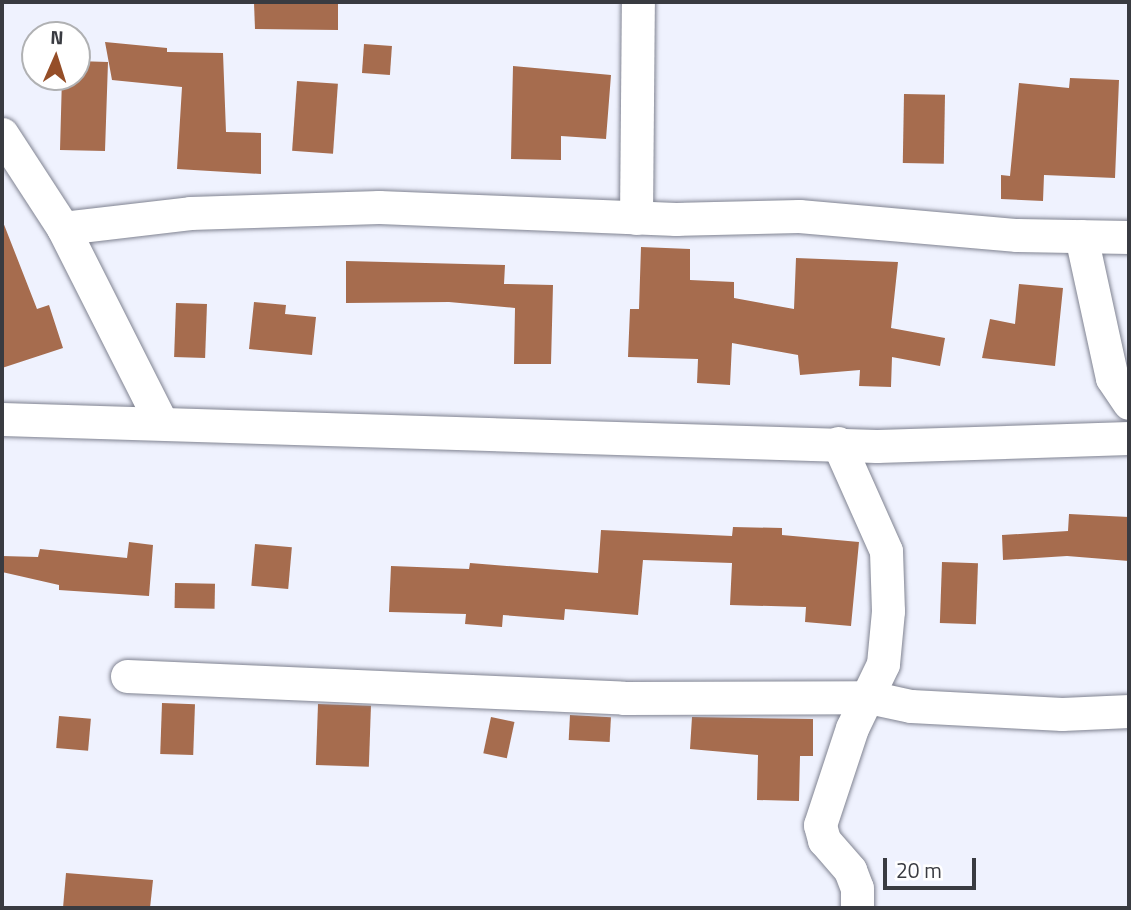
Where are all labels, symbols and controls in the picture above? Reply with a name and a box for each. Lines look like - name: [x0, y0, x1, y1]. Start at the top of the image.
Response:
- north arrow: [21, 21, 91, 91]
- text: N: [50, 22, 64, 51]
- scale bar: [886, 844, 979, 888]
- text: 20 m: [896, 854, 942, 886]

